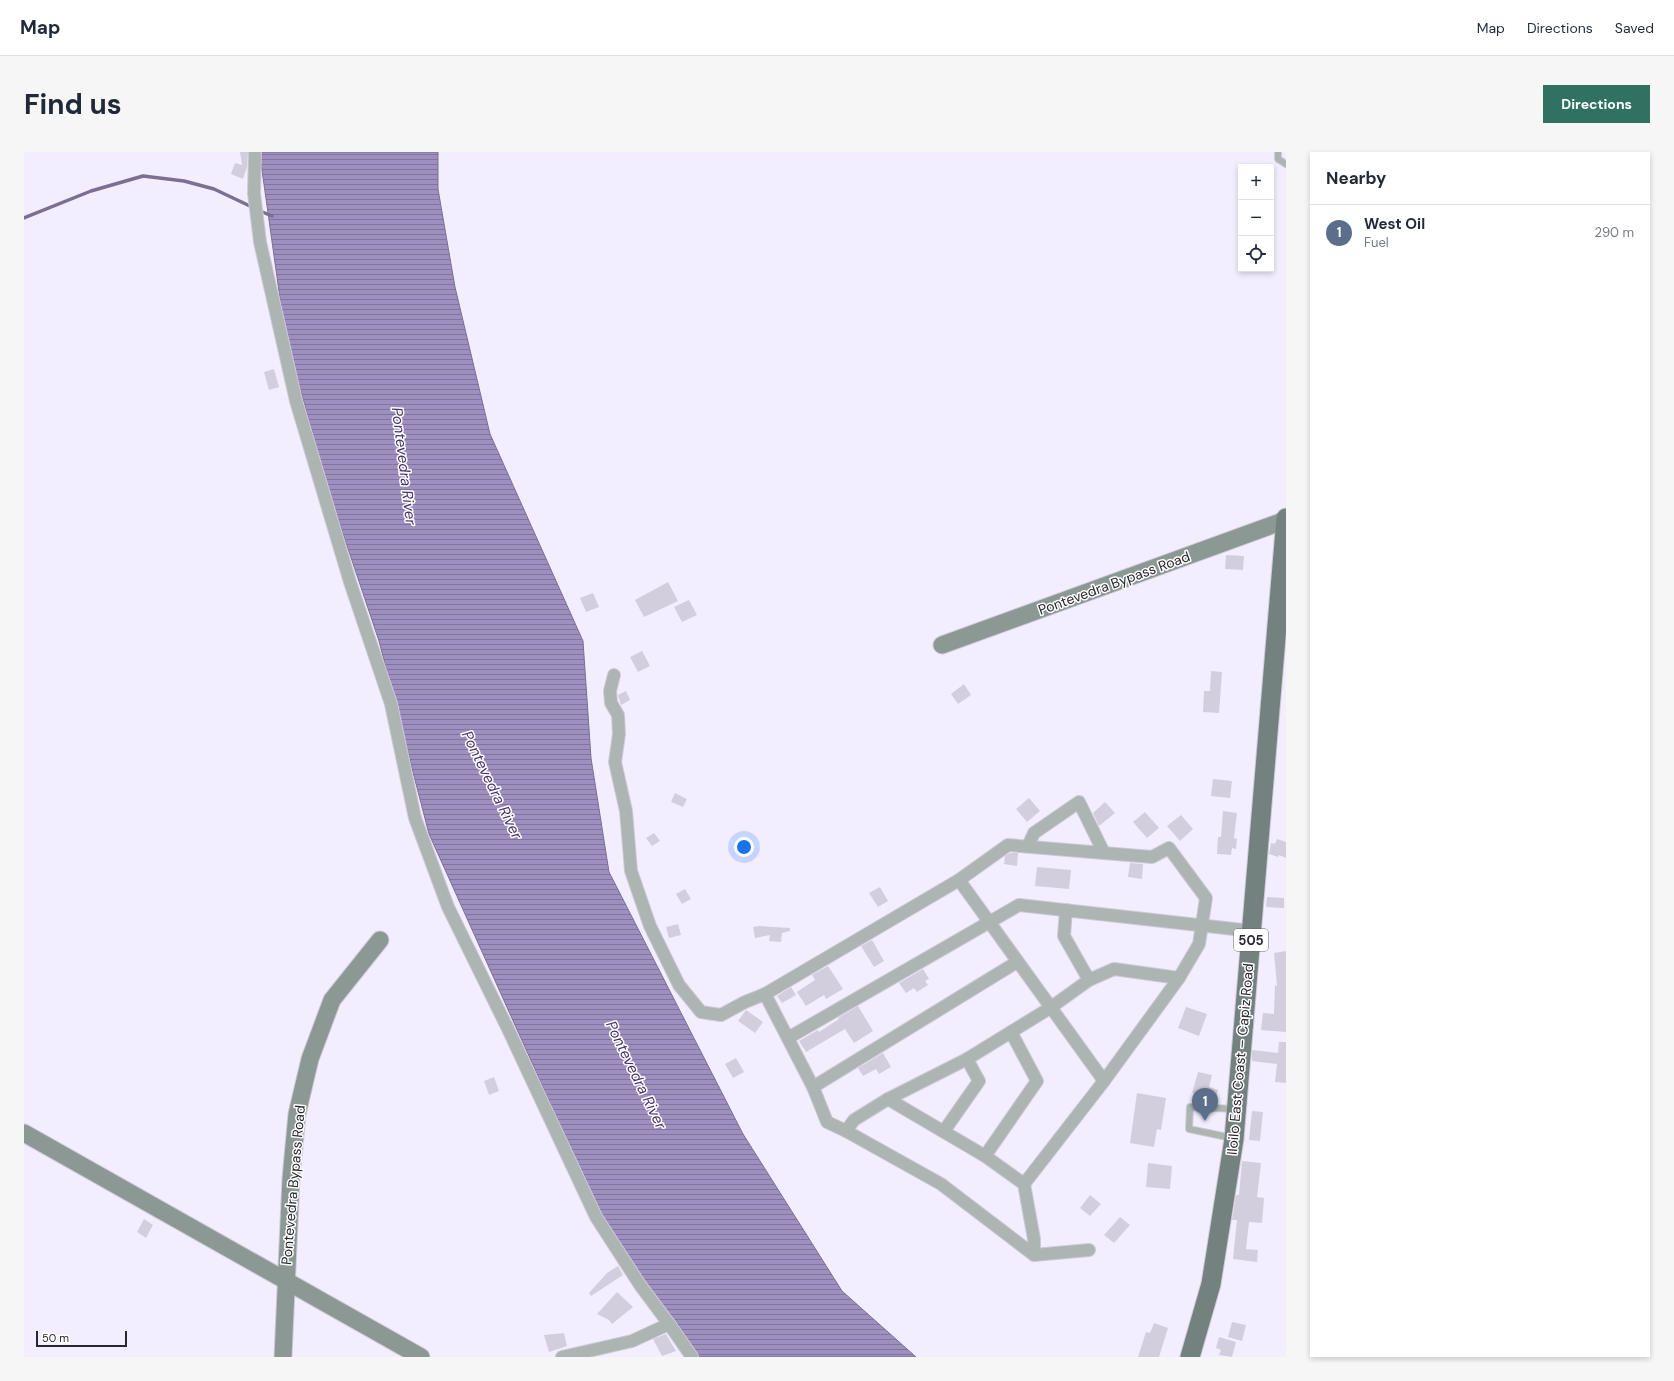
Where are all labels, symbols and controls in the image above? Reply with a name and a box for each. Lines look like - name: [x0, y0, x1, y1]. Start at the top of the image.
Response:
- text: Map: [20, 15, 60, 40]
- text: Map: [1477, 19, 1505, 37]
- text: Directions: [1527, 19, 1593, 37]
- text: Saved: [1615, 19, 1654, 37]
- button: Directions: [1543, 85, 1650, 123]
- text: Find us: [24, 86, 122, 123]
- map controls: [1238, 164, 1274, 272]
- button: +: [1238, 164, 1274, 200]
- text: Nearby: [1326, 167, 1386, 189]
- button: −: [1238, 200, 1274, 236]
- text: West Oil: [1364, 214, 1425, 234]
- text: 1: [1337, 224, 1341, 241]
- text: 290 m: [1595, 224, 1634, 241]
- text: Fuel: [1364, 234, 1389, 251]
- button: locate: [1238, 236, 1274, 272]
- water label: Pontevedra River: [387, 406, 421, 526]
- street label: Pontevedra Bypass Road: [1036, 547, 1192, 619]
- water label: Pontevedra River: [457, 728, 527, 843]
- your location: [734, 837, 754, 857]
- road number: 505: [1234, 929, 1268, 951]
- street label: Iloilo East Coast – Capiz Road: [1223, 963, 1257, 1155]
- water label: Pontevedra River: [601, 1018, 671, 1133]
- pin: 1: [1192, 1088, 1218, 1121]
- street label: Pontevedra Bypass Road: [277, 1104, 309, 1266]
- scale bar: [36, 1329, 127, 1348]
- text: 50 m: [42, 1331, 69, 1345]

